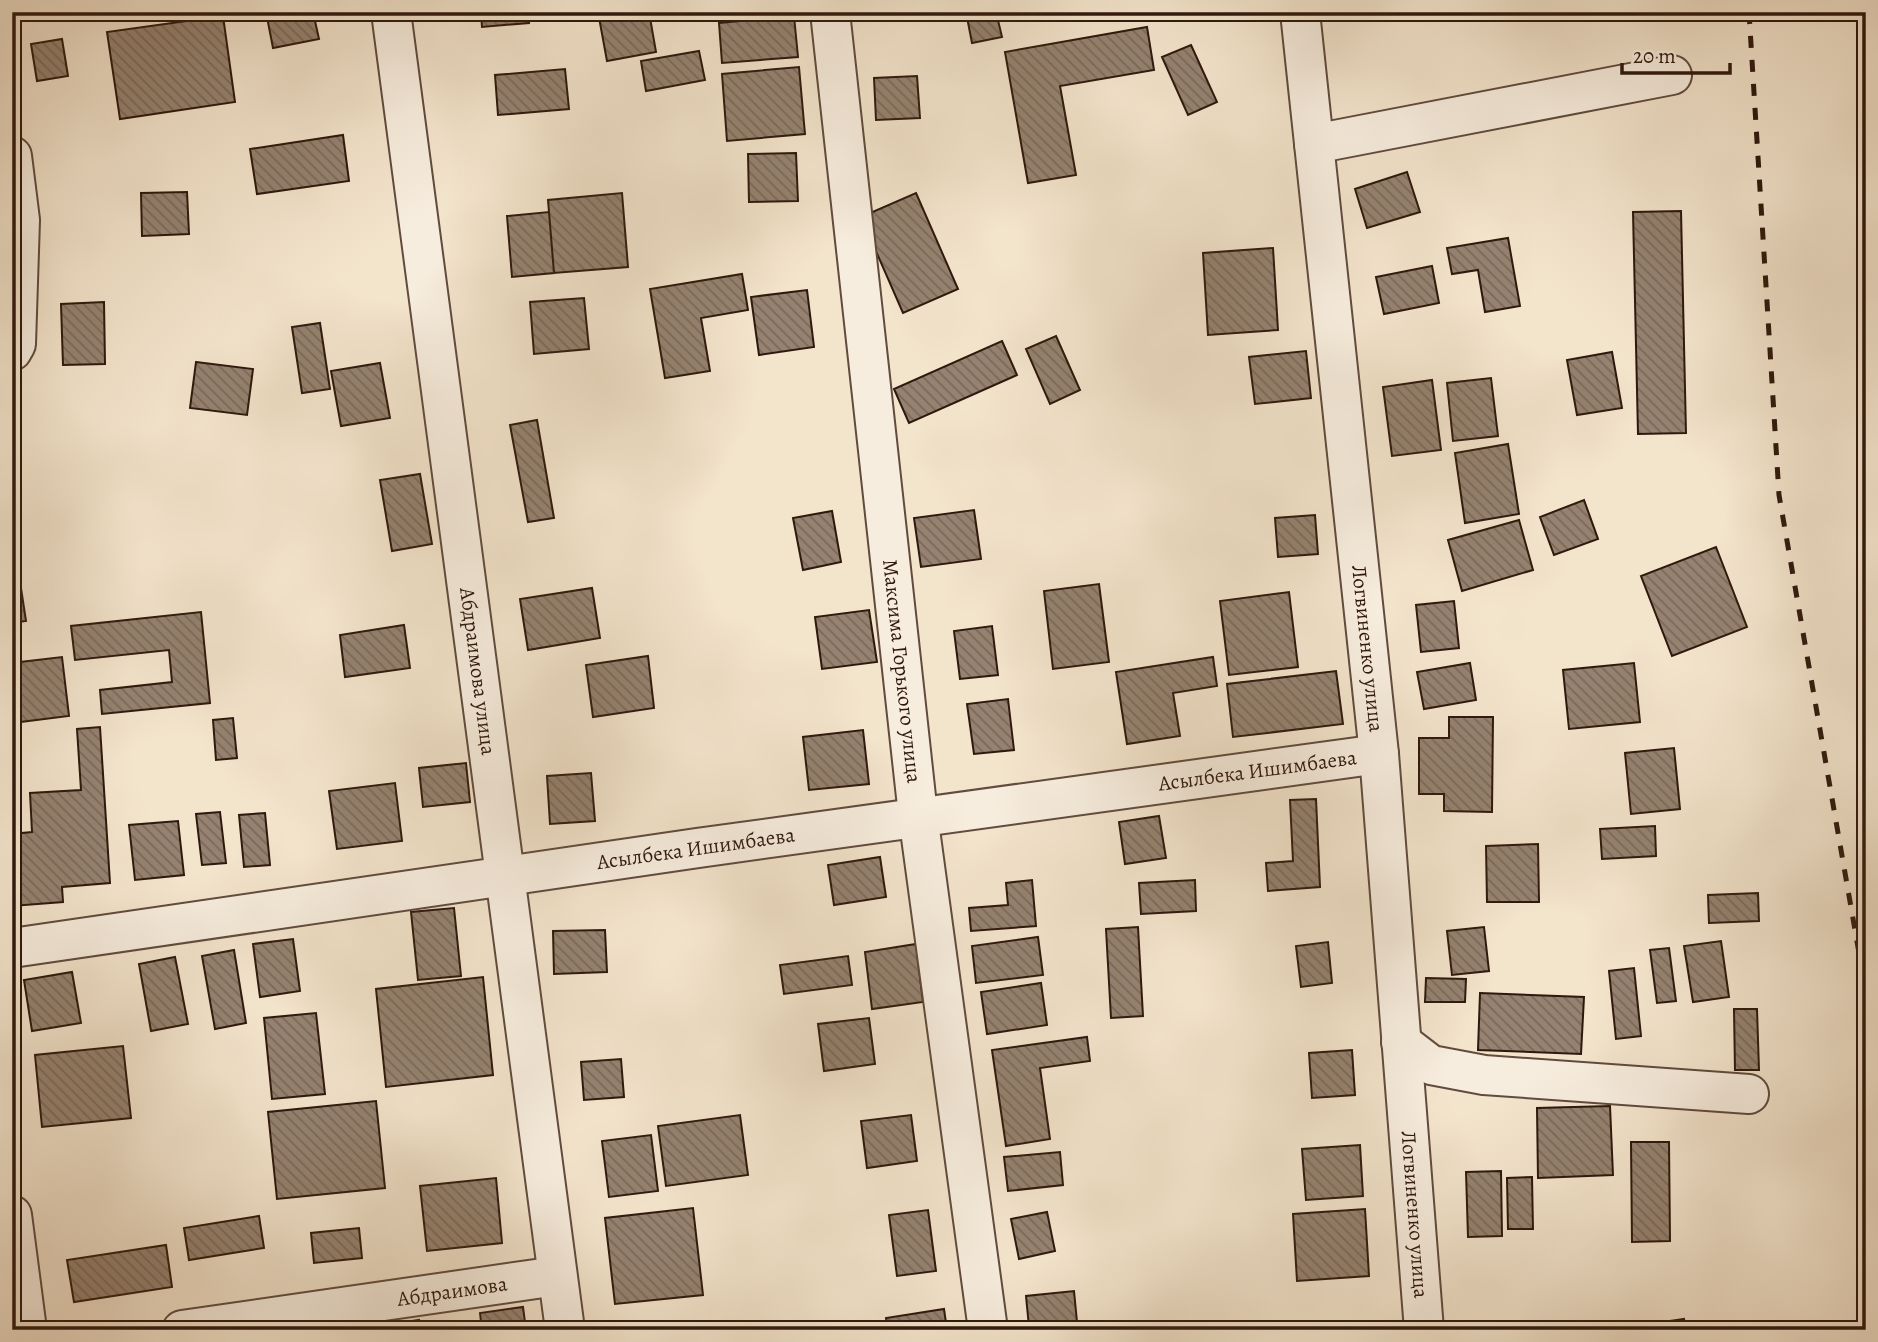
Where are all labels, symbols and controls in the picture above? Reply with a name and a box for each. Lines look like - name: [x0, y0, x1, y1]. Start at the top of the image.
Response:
- scale bar: [1622, 32, 1731, 76]
- text: 20 m: [1633, 42, 1676, 70]
- street label: Максима Горького улица: [876, 558, 928, 785]
- street label: Логвиненко улица: [1345, 563, 1391, 734]
- street label: Абдраимова улица: [453, 585, 503, 757]
- street label: Асылбека Ишимбаева: [1156, 743, 1358, 798]
- street label: Асылбека Ишимбаева: [594, 820, 797, 876]
- street label: Логвиненко улица: [1394, 1130, 1435, 1300]
- street label: Абдраимова: [394, 1269, 509, 1313]

